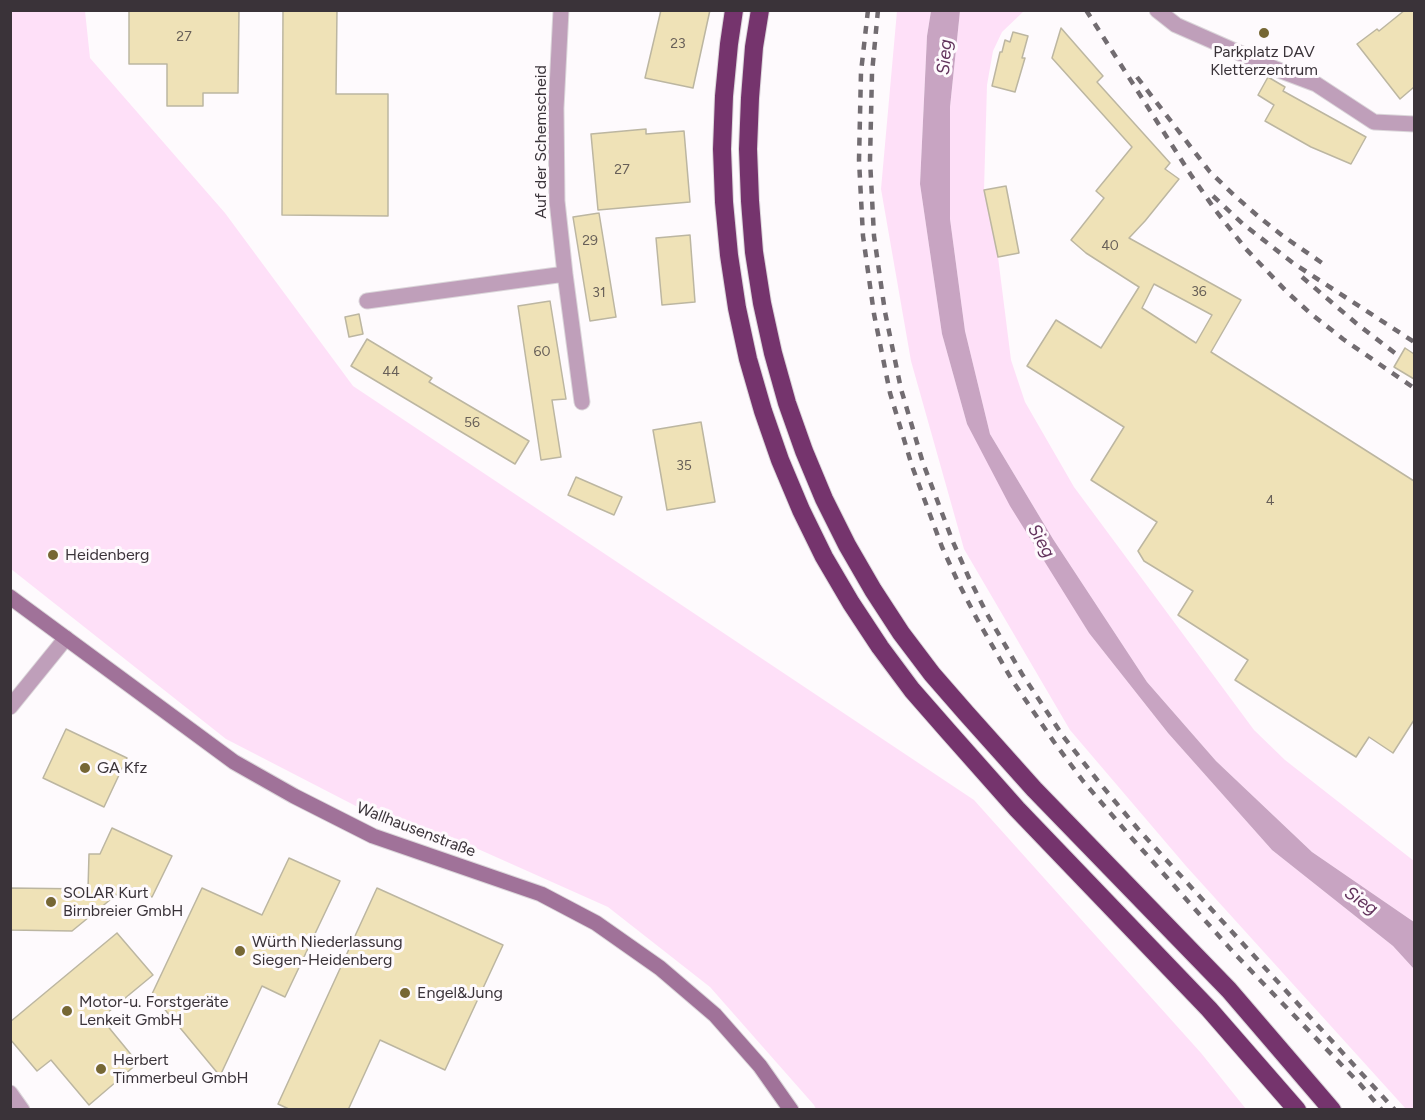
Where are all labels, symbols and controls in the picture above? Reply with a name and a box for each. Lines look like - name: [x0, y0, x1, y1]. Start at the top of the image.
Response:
- marker: Parkplatz DAV Kletterzentrum: [1257, 26, 1271, 40]
- house number: 27: [176, 29, 192, 45]
- house number: 23: [670, 36, 686, 52]
- water label: Sieg: [933, 38, 957, 76]
- place label: Parkplatz DAV Kletterzentrum: [1210, 42, 1318, 80]
- street label: Auf der Schemscheid: [531, 65, 551, 219]
- house number: 27: [614, 162, 630, 178]
- house number: 29: [582, 233, 598, 249]
- house number: 40: [1101, 238, 1119, 254]
- house number: 36: [1191, 284, 1207, 300]
- house number: 31: [592, 285, 606, 301]
- house number: 60: [534, 344, 550, 360]
- house number: 44: [382, 364, 400, 380]
- house number: 56: [464, 415, 480, 431]
- house number: 35: [676, 458, 692, 474]
- house number: 4: [1266, 493, 1274, 509]
- water label: Sieg: [1023, 520, 1059, 562]
- place label: Heidenberg: [65, 545, 149, 565]
- marker: Heidenberg: [46, 548, 60, 562]
- place label: GA Kfz: [97, 758, 147, 778]
- marker: GA Kfz: [78, 761, 92, 775]
- street label: Wallhausenstraße: [354, 798, 478, 862]
- water label: Sieg: [1340, 882, 1382, 920]
- place label: SOLAR Kurt Birnbreier GmbH: [63, 883, 183, 921]
- marker: SOLAR Kurt Birnbreier GmbH: [44, 895, 58, 909]
- place label: Würth Niederlassung Siegen-Heidenberg: [252, 932, 403, 970]
- marker: Würth Niederlassung Siegen-Heidenberg: [233, 944, 247, 958]
- place label: Engel&Jung: [417, 983, 503, 1003]
- marker: Engel&Jung: [398, 986, 412, 1000]
- place label: Motor-u. Forstgeräte Lenkeit GmbH: [79, 992, 229, 1030]
- marker: Motor-u. Forstgeräte Lenkeit GmbH: [60, 1004, 74, 1018]
- place label: Herbert Timmerbeul GmbH: [113, 1050, 249, 1088]
- marker: Herbert Timmerbeul GmbH: [94, 1062, 108, 1076]

